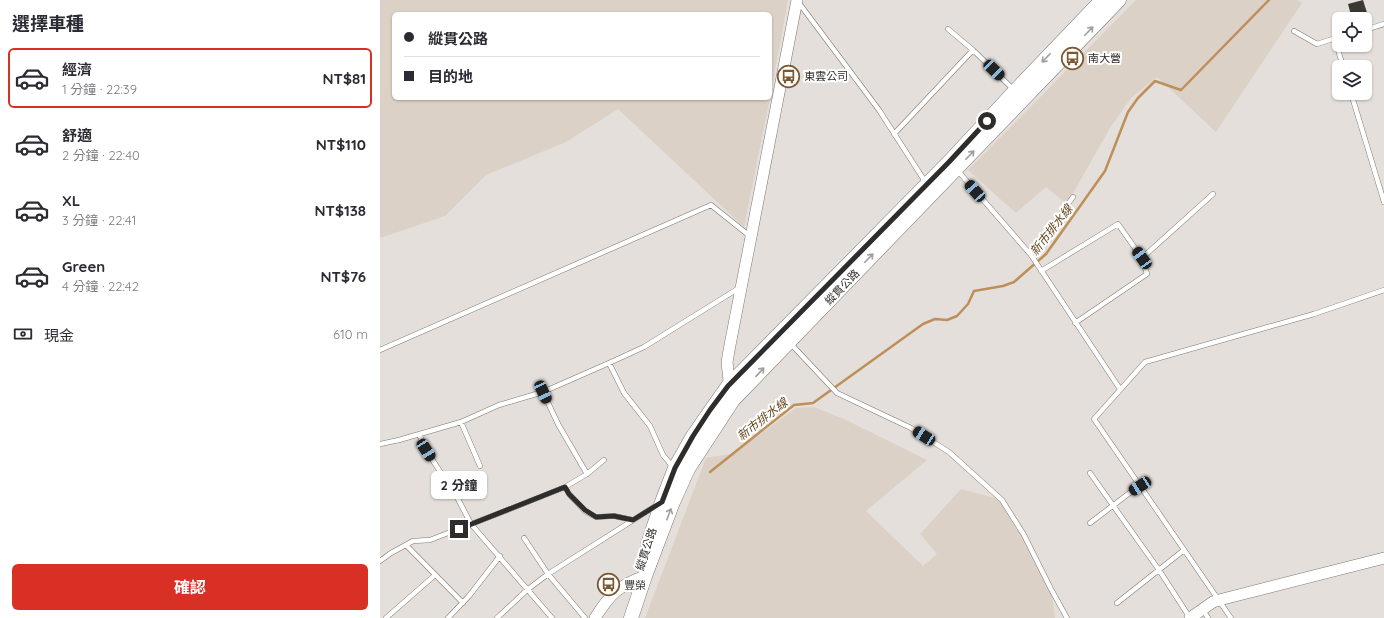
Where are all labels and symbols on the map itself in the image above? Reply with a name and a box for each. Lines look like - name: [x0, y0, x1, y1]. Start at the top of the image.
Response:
- one-way arrow: [1084, 26, 1094, 36]
- bus stop icon: 南大營: [1059, 45, 1085, 71]
- place label: 南大營: [1088, 51, 1121, 65]
- one-way arrow: [1042, 53, 1051, 63]
- car: [981, 57, 1007, 83]
- bus stop icon: 東雲公司: [775, 63, 801, 89]
- place label: 東雲公司: [804, 69, 848, 83]
- route start: [978, 112, 996, 130]
- one-way arrow: [965, 150, 975, 160]
- car: [963, 178, 987, 204]
- water label: 新市排水線: [1027, 200, 1077, 258]
- car: [1130, 245, 1154, 271]
- one-way arrow: [865, 253, 874, 263]
- street label: 縱貫公路: [822, 266, 862, 308]
- one-way arrow: [755, 367, 764, 377]
- car: [532, 379, 554, 405]
- water label: 新市排水線: [734, 393, 792, 443]
- car: [911, 424, 937, 448]
- car: [414, 437, 438, 463]
- callout: 2 分鐘: [431, 471, 487, 499]
- car: [1127, 474, 1153, 498]
- one-way arrow: [666, 508, 674, 520]
- route end: [450, 520, 468, 538]
- street label: 縱貫公路: [633, 526, 659, 572]
- bus stop icon: 豐榮: [596, 572, 622, 598]
- place label: 豐榮: [624, 578, 646, 592]

